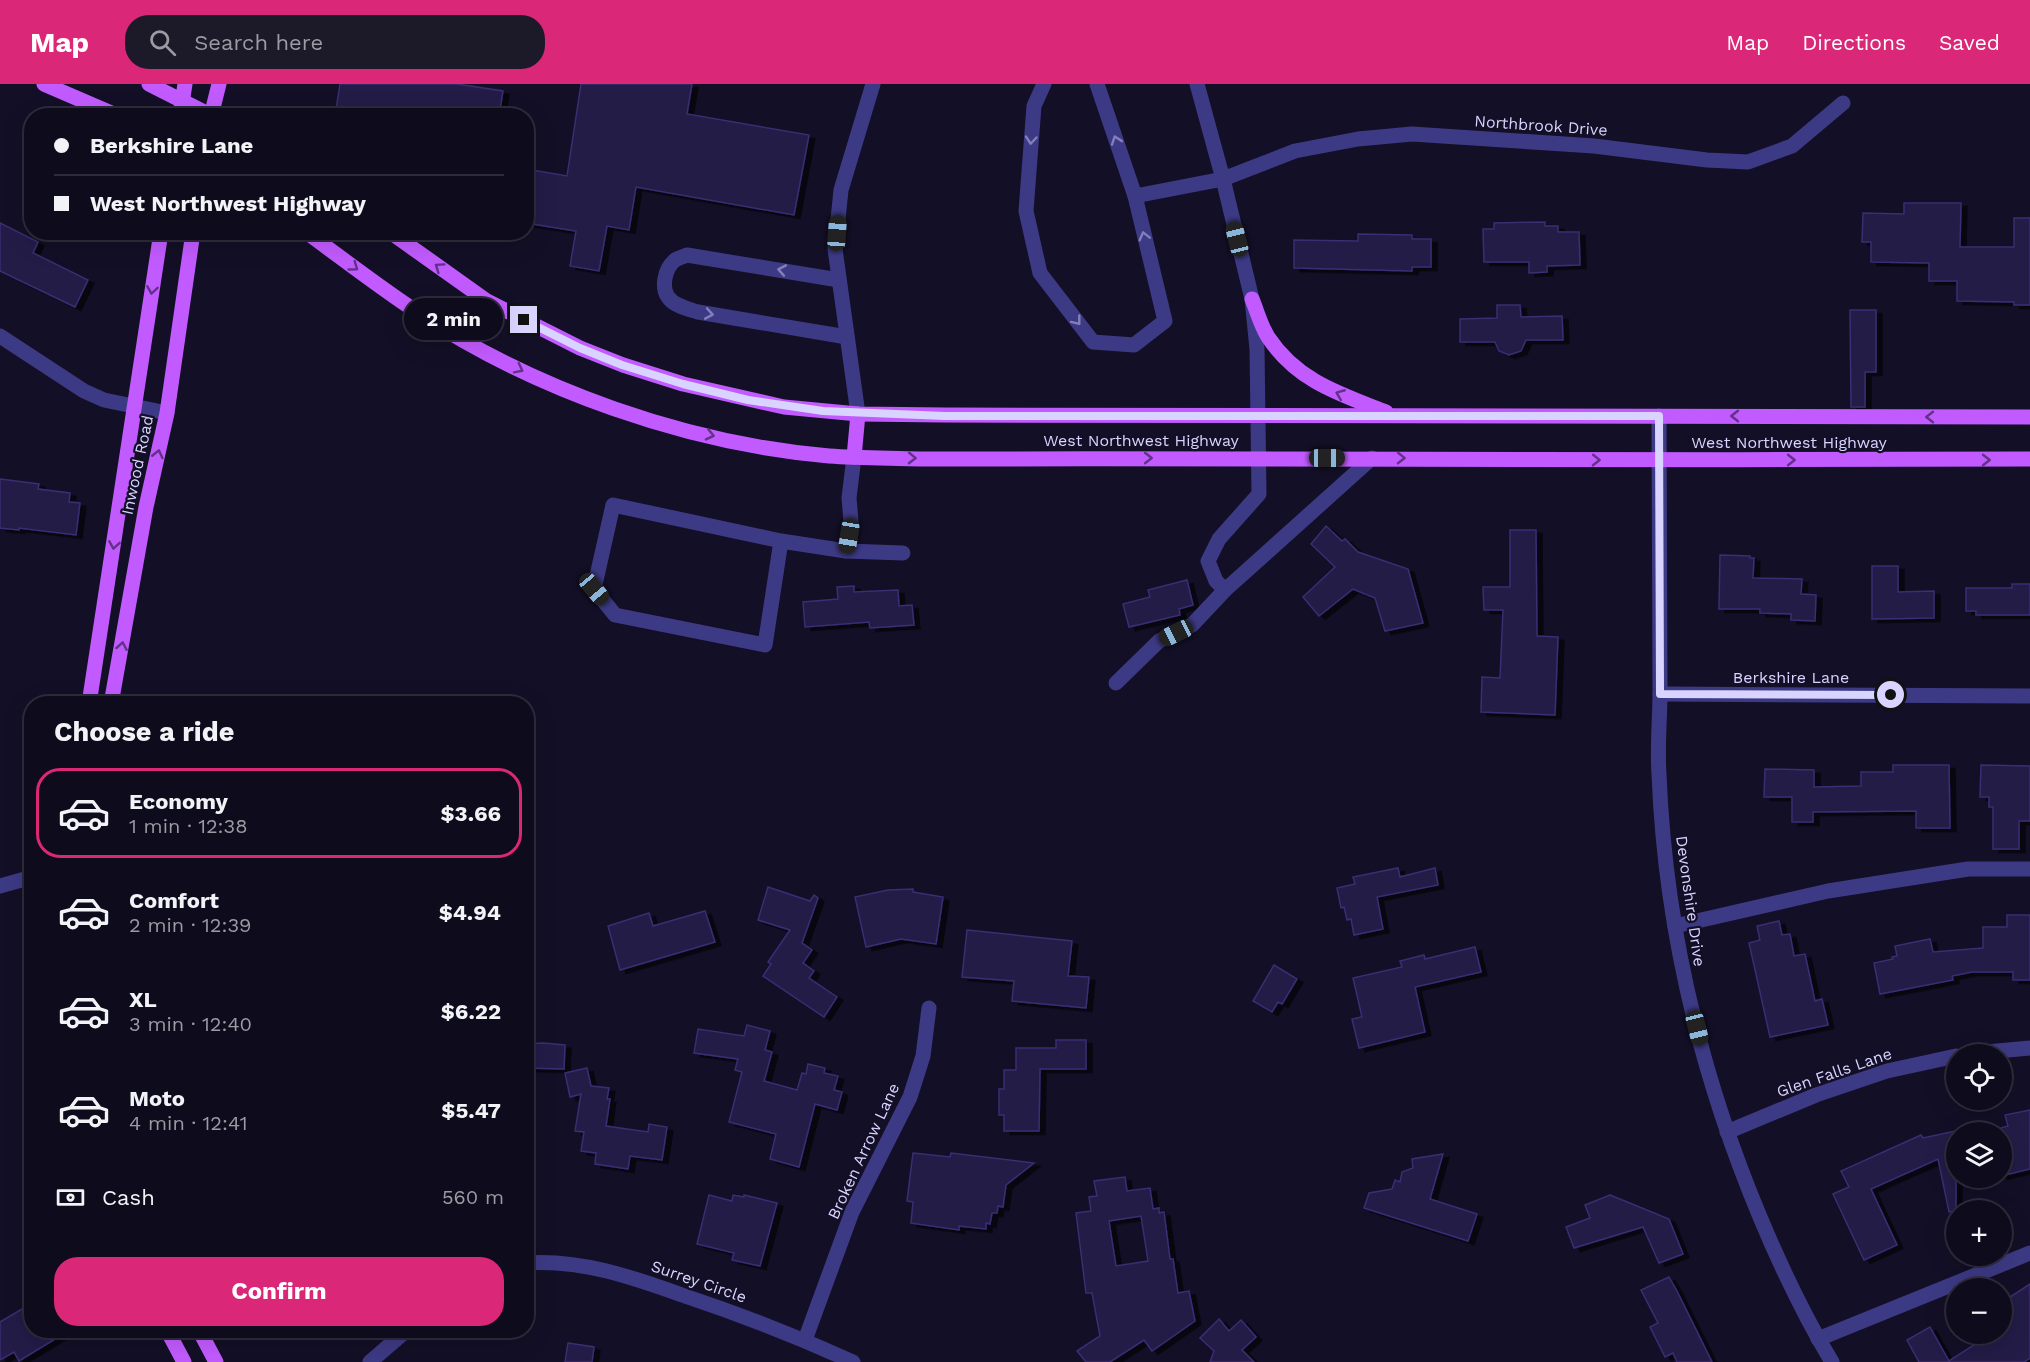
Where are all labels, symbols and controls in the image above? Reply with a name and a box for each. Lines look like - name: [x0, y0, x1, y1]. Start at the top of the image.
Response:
- search box: [125, 15, 545, 69]
- text: Map: [30, 26, 89, 59]
- icon: search: [146, 26, 179, 59]
- text: Search here: [194, 30, 323, 55]
- text: Map: [1726, 30, 1769, 55]
- text: Directions: [1802, 30, 1906, 55]
- text: Saved: [1939, 30, 2000, 55]
- street label: Northbrook Drive: [1474, 111, 1608, 140]
- text: Berkshire Lane: [90, 133, 253, 158]
- one-way arrow: [1110, 135, 1123, 146]
- one-way arrow: [1025, 136, 1038, 145]
- text: West Northwest Highway: [90, 191, 366, 216]
- car: [827, 214, 847, 252]
- car: [1224, 219, 1250, 259]
- one-way arrow: [1139, 231, 1152, 241]
- one-way arrow: [347, 260, 358, 271]
- one-way arrow: [435, 263, 446, 274]
- one-way arrow: [777, 265, 786, 277]
- one-way arrow: [147, 286, 159, 295]
- callout: 2 min: [404, 299, 503, 341]
- route end: [510, 306, 537, 333]
- text: 2 min: [426, 307, 481, 331]
- one-way arrow: [704, 307, 713, 319]
- one-way arrow: [1070, 314, 1081, 325]
- one-way arrow: [513, 362, 523, 373]
- one-way arrow: [1336, 389, 1347, 401]
- one-way arrow: [1730, 410, 1739, 422]
- one-way arrow: [1925, 411, 1934, 423]
- street label: Inwood Road: [118, 414, 157, 517]
- one-way arrow: [705, 428, 715, 441]
- street label: West Northwest Highway: [1043, 431, 1240, 450]
- street label: West Northwest Highway: [1691, 433, 1888, 452]
- car: [1309, 449, 1345, 467]
- one-way arrow: [150, 450, 163, 460]
- one-way arrow: [908, 452, 917, 465]
- one-way arrow: [1144, 452, 1153, 464]
- one-way arrow: [1396, 452, 1405, 465]
- one-way arrow: [1591, 454, 1600, 466]
- one-way arrow: [1786, 454, 1795, 466]
- one-way arrow: [1981, 454, 1990, 466]
- car: [837, 517, 861, 555]
- one-way arrow: [108, 541, 120, 550]
- car: [576, 569, 612, 609]
- car: [1156, 617, 1196, 649]
- one-way arrow: [115, 641, 127, 651]
- street label: Berkshire Lane: [1733, 668, 1849, 687]
- route start: [1877, 681, 1904, 708]
- text: Choose a ride: [54, 716, 234, 748]
- icon: car: [57, 786, 111, 840]
- text: Economy: [129, 789, 228, 814]
- text: $3.66: [440, 801, 501, 826]
- text: 1 min · 12:38: [129, 814, 248, 838]
- street label: Devonshire Drive: [1672, 835, 1709, 968]
- icon: car: [57, 885, 111, 939]
- text: Comfort: [129, 888, 219, 913]
- text: $4.94: [439, 900, 501, 925]
- text: 2 min · 12:39: [129, 913, 251, 937]
- icon: car: [57, 984, 111, 1038]
- text: XL: [129, 987, 157, 1012]
- text: $6.22: [441, 999, 501, 1024]
- car: [1684, 1008, 1710, 1048]
- text: 3 min · 12:40: [129, 1012, 252, 1036]
- street label: Glen Falls Lane: [1774, 1044, 1894, 1101]
- map controls: [1946, 1044, 2012, 1344]
- button: locate: [1946, 1044, 2012, 1110]
- street label: Broken Arrow Lane: [824, 1080, 903, 1222]
- icon: car: [57, 1083, 111, 1137]
- text: Moto: [129, 1086, 185, 1111]
- text: $5.47: [441, 1098, 501, 1123]
- text: 4 min · 12:41: [129, 1111, 248, 1135]
- button: layers: [1946, 1122, 2012, 1188]
- icon: cash: [54, 1181, 87, 1214]
- text: Cash: [102, 1185, 155, 1210]
- text: 560 m: [442, 1185, 504, 1209]
- button: +: [1946, 1200, 2012, 1266]
- street label: Surrey Circle: [649, 1256, 749, 1307]
- button: Confirm: [54, 1257, 504, 1326]
- button: −: [1946, 1278, 2012, 1344]

